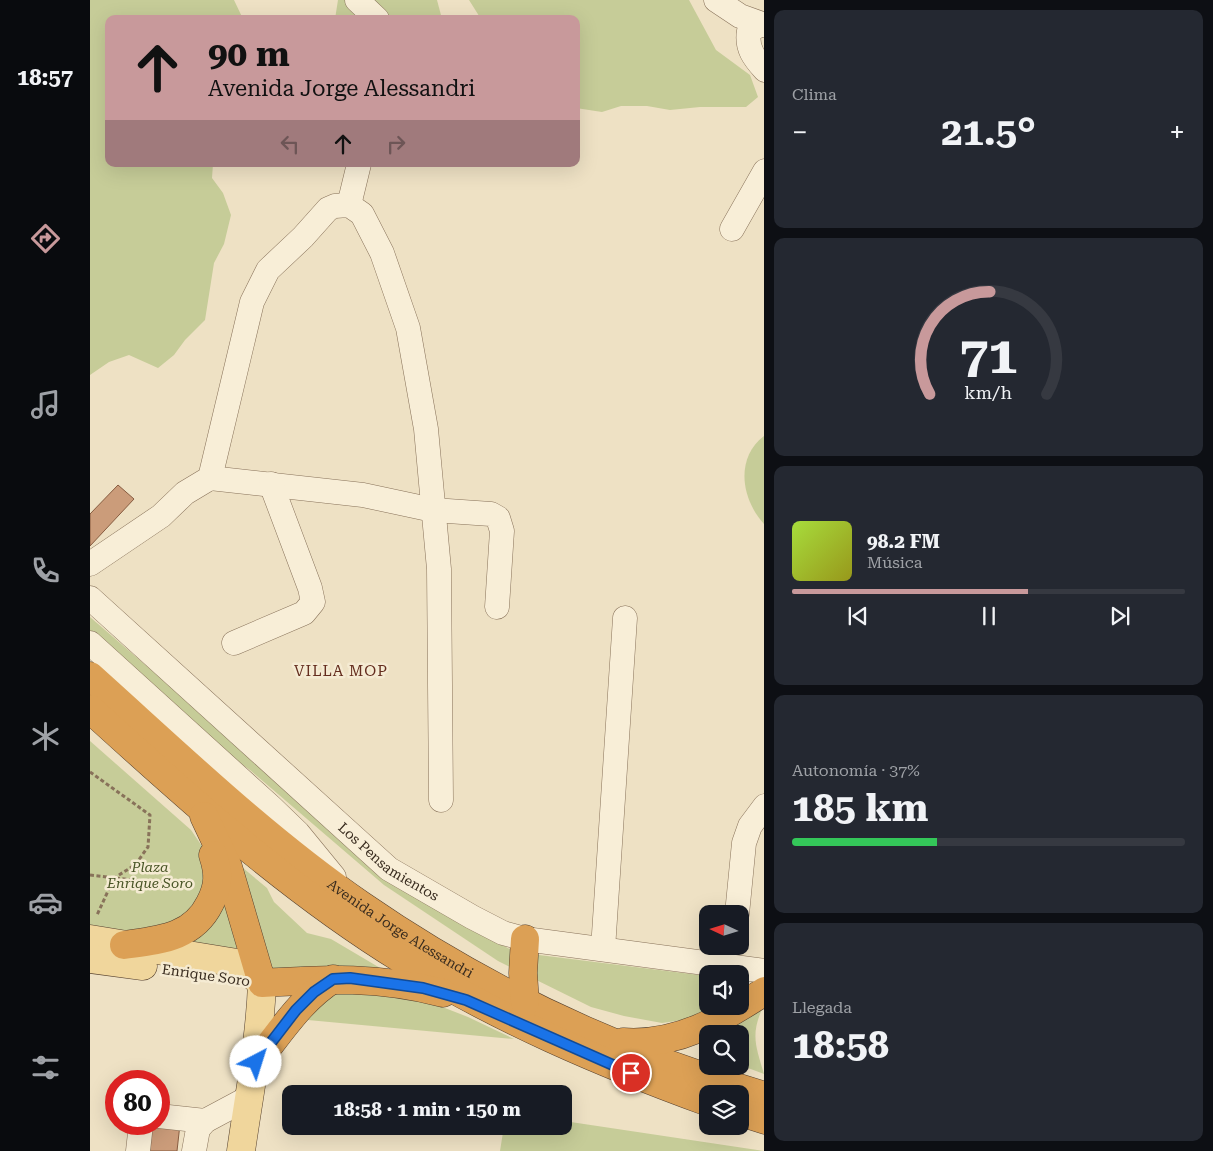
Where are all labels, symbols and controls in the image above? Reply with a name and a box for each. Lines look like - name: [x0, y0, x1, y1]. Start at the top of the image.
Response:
- text: 90 m: [208, 34, 290, 75]
- icon: ahead: [125, 35, 190, 100]
- text: 18:57: [17, 65, 73, 90]
- text: Avenida Jorge Alessandri: [208, 76, 475, 101]
- text: Clima: [792, 85, 837, 104]
- text: 21.5°: [941, 110, 1036, 154]
- text: −: [792, 116, 808, 149]
- text: +: [1169, 116, 1185, 149]
- icon: left: [276, 130, 304, 158]
- icon: ahead: [329, 130, 357, 158]
- icon: right: [382, 130, 410, 158]
- icon: directions: [28, 221, 63, 256]
- text: 71: [959, 325, 1018, 386]
- text: km/h: [965, 382, 1013, 403]
- icon: music: [28, 387, 63, 422]
- text: 98.2 FM: [867, 530, 940, 553]
- icon: phone: [28, 553, 63, 588]
- text: Música: [867, 553, 922, 572]
- icon: previous: [844, 602, 872, 630]
- icon: pause: [975, 602, 1003, 630]
- icon: next: [1106, 602, 1134, 630]
- district label: VILLA MOP: [294, 662, 388, 680]
- icon: climate: [28, 719, 63, 754]
- text: Autonomía · 37%: [792, 761, 920, 780]
- text: 185 km: [792, 786, 928, 830]
- street label: Los Pensamientos: [335, 819, 442, 904]
- park label: Plaza Enrique Soro: [106, 859, 193, 891]
- street label: Avenida Jorge Alessandri: [324, 876, 477, 981]
- icon: car: [28, 885, 63, 920]
- north arrow: [699, 905, 749, 955]
- map controls: [699, 905, 749, 1135]
- street label: Enrique Soro: [161, 961, 251, 989]
- button: sound: [699, 965, 749, 1015]
- text: Llegada: [792, 998, 852, 1017]
- text: 18:58: [792, 1023, 889, 1067]
- button: search: [699, 1025, 749, 1075]
- position arrow: [229, 1035, 281, 1087]
- icon: filters: [28, 1050, 63, 1085]
- pin: [610, 1052, 652, 1094]
- icon: arrive: [617, 1059, 645, 1087]
- speed limit sign: 80: [105, 1070, 170, 1135]
- button: layers: [699, 1085, 749, 1135]
- text: 18:58 · 1 min · 150 m: [333, 1098, 521, 1121]

